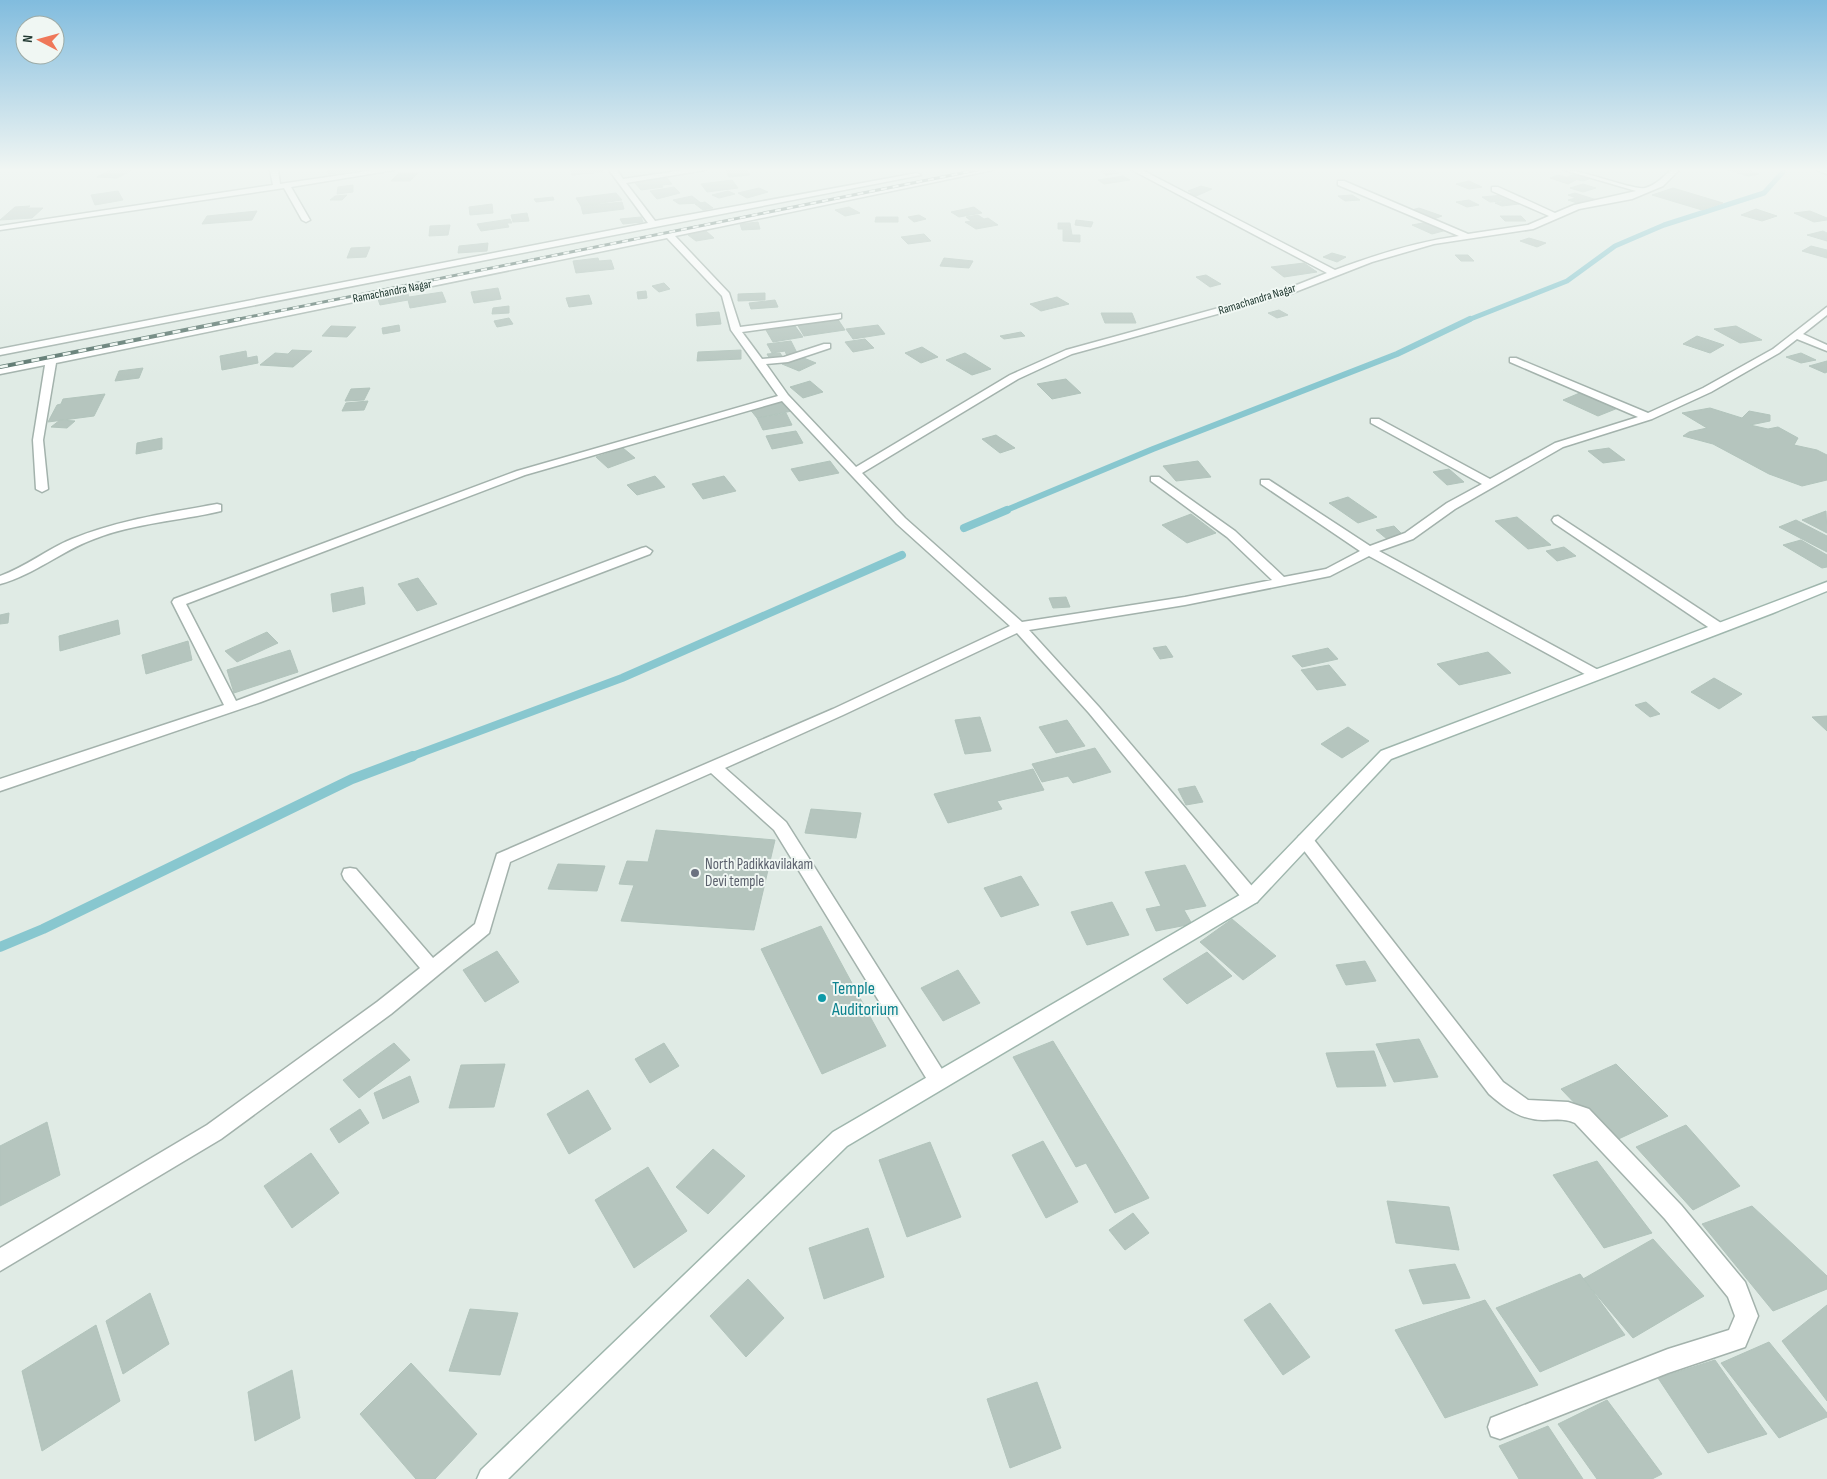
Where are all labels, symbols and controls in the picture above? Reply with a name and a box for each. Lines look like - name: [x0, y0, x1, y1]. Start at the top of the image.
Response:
- north arrow: [15, 15, 65, 65]
- text: N: [19, 34, 36, 43]
- street label: Ramachandra Nagar: [351, 276, 433, 307]
- street label: Ramachandra Nagar: [1217, 280, 1298, 318]
- place label: North Padikkavilakam Devi temple: [705, 855, 813, 891]
- marker: North Padikkavilakam Devi temple: [689, 867, 701, 879]
- place label: Temple Auditorium: [831, 978, 899, 1020]
- marker: Temple Auditorium: [816, 992, 828, 1004]

